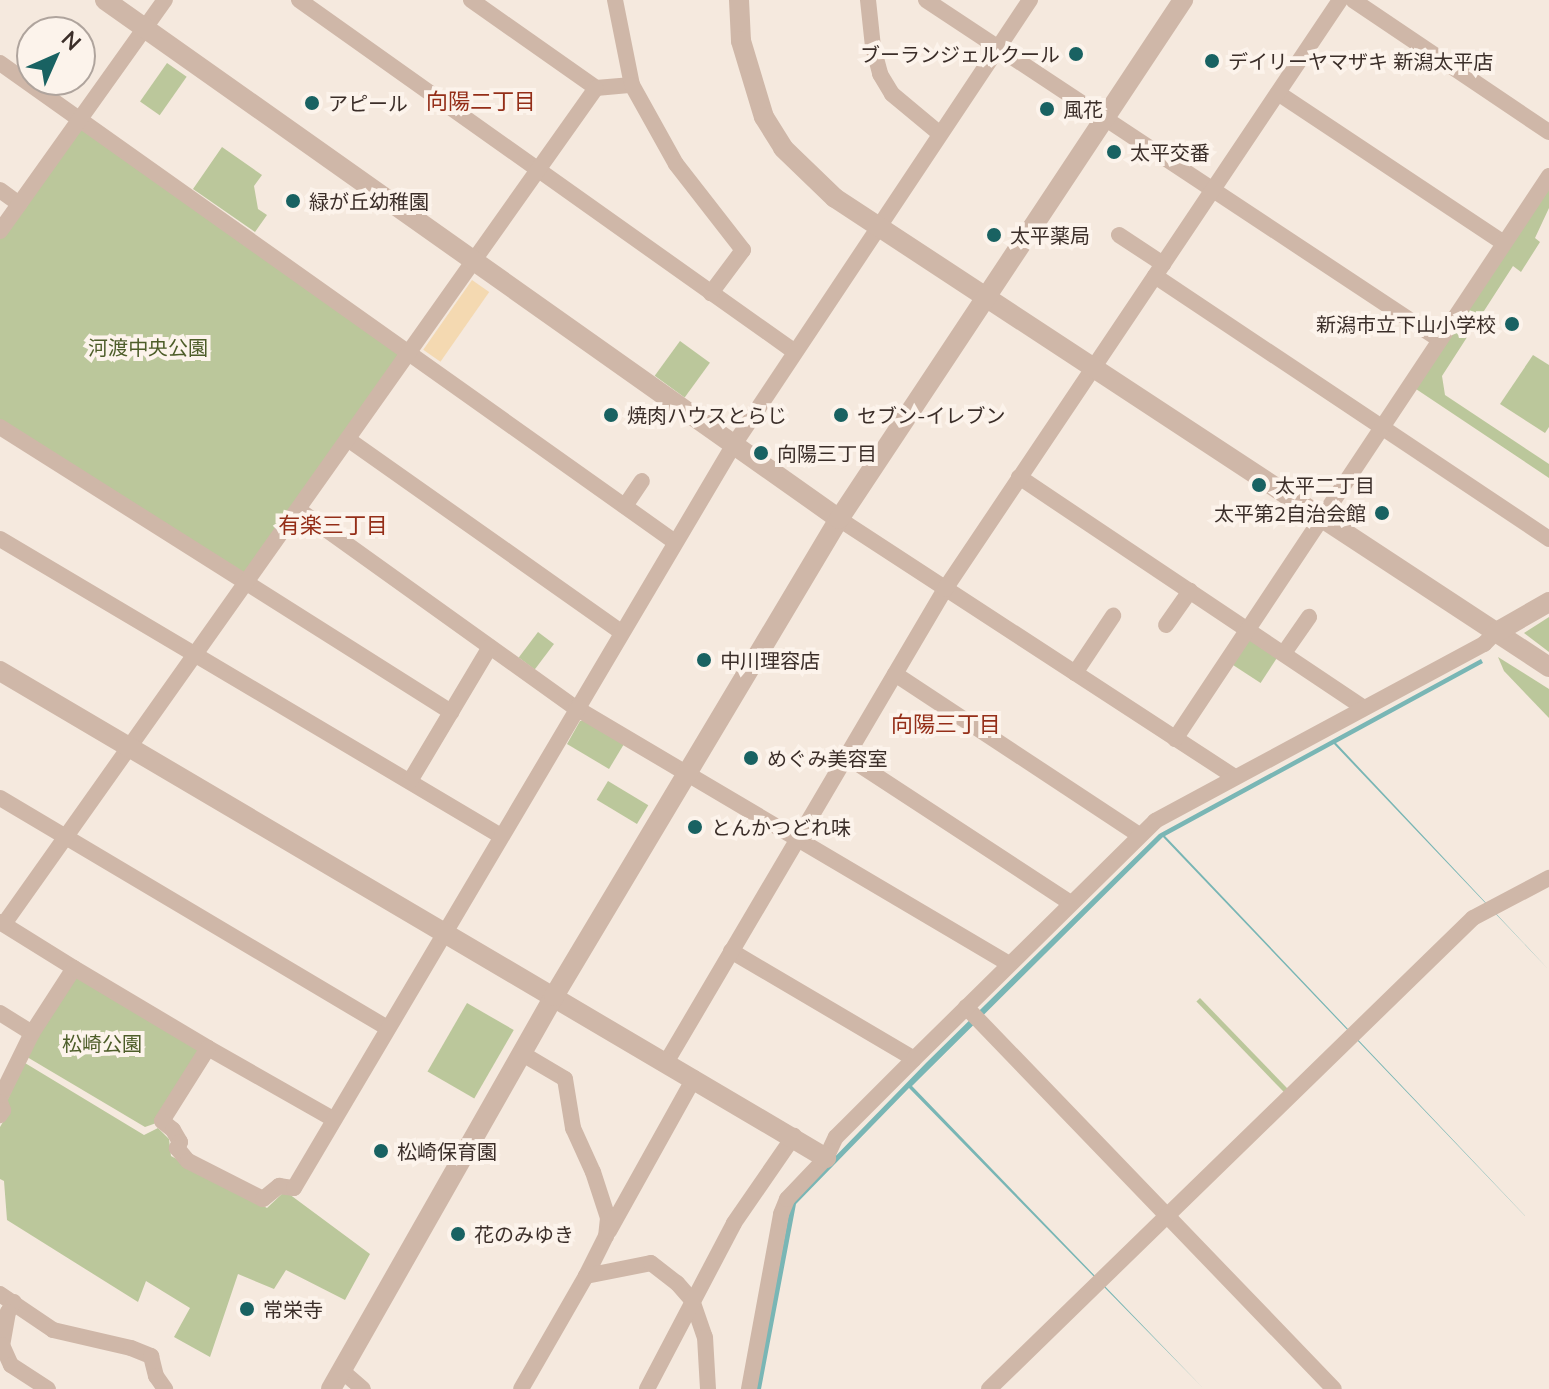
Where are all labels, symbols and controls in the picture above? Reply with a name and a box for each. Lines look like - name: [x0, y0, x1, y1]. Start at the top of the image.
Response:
- north arrow: [16, 16, 96, 96]
- text: N: [56, 25, 87, 56]
- place label: ブーランジェルクール: [860, 42, 1060, 66]
- marker: ブーランジェルクール: [1067, 45, 1085, 63]
- place label: デイリーヤマザキ 新潟太平店: [1228, 49, 1493, 73]
- marker: デイリーヤマザキ 新潟太平店: [1203, 52, 1221, 70]
- district label: 向陽二丁目: [426, 89, 536, 115]
- place label: アピール: [328, 91, 408, 115]
- marker: アピール: [303, 94, 321, 112]
- place label: 風花: [1063, 97, 1103, 121]
- marker: 風花: [1038, 100, 1056, 118]
- place label: 太平交番: [1130, 140, 1210, 164]
- marker: 太平交番: [1105, 143, 1123, 161]
- place label: 緑が丘幼稚園: [309, 189, 429, 213]
- marker: 緑が丘幼稚園: [284, 192, 302, 210]
- place label: 太平薬局: [1010, 223, 1090, 247]
- marker: 太平薬局: [985, 226, 1003, 244]
- place label: 新潟市立下山小学校: [1316, 312, 1496, 336]
- marker: 新潟市立下山小学校: [1503, 315, 1521, 333]
- park label: 河渡中央公園: [88, 335, 208, 359]
- place label: 焼肉ハウスとらじ: [627, 403, 787, 427]
- place label: セブン-イレブン: [857, 403, 1006, 427]
- marker: 焼肉ハウスとらじ: [602, 406, 620, 424]
- marker: セブン-イレブン: [832, 406, 850, 424]
- place label: 向陽三丁目: [777, 441, 877, 465]
- marker: 向陽三丁目: [752, 444, 770, 462]
- place label: 太平二丁目: [1275, 473, 1375, 497]
- marker: 太平二丁目: [1250, 476, 1268, 494]
- place label: 太平第2自治会館: [1214, 501, 1366, 525]
- marker: 太平第2自治会館: [1373, 504, 1391, 522]
- district label: 有楽三丁目: [278, 513, 388, 539]
- place label: 中川理容店: [720, 648, 820, 672]
- marker: 中川理容店: [695, 651, 713, 669]
- district label: 向陽三丁目: [891, 712, 1001, 738]
- place label: めぐみ美容室: [767, 746, 887, 770]
- marker: めぐみ美容室: [742, 749, 760, 767]
- place label: とんかつどれ味: [711, 815, 851, 839]
- marker: とんかつどれ味: [686, 818, 704, 836]
- park label: 松崎公園: [62, 1031, 142, 1055]
- place label: 松崎保育園: [397, 1139, 497, 1163]
- marker: 松崎保育園: [372, 1142, 390, 1160]
- place label: 花のみゆき: [474, 1222, 574, 1246]
- marker: 花のみゆき: [449, 1225, 467, 1243]
- place label: 常栄寺: [263, 1297, 323, 1321]
- marker: 常栄寺: [238, 1300, 256, 1318]

